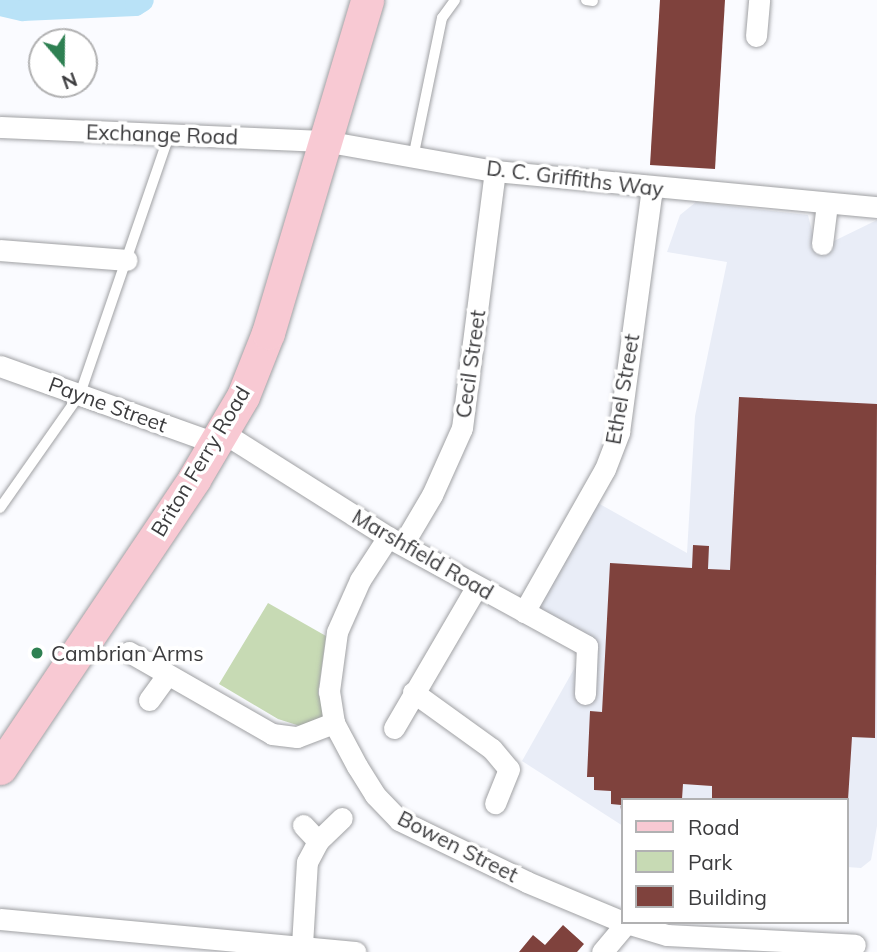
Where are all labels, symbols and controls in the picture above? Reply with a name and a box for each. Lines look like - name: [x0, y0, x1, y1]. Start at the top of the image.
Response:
- north arrow: [28, 28, 98, 98]
- text: N: [59, 67, 80, 95]
- street label: Exchange Road: [86, 119, 238, 149]
- street label: D. C. Griffiths Way: [485, 155, 665, 201]
- street label: Cecil Street: [450, 308, 490, 420]
- street label: Ethel Street: [600, 332, 644, 446]
- street label: Payne Street: [45, 371, 171, 437]
- street label: Briton Ferry Road: [145, 381, 255, 541]
- street label: Marshfield Road: [348, 503, 498, 605]
- place label: Cambrian Arms: [51, 640, 204, 666]
- marker: Cambrian Arms: [29, 645, 45, 661]
- legend: [622, 798, 849, 924]
- street label: Bowen Street: [394, 805, 522, 887]
- text: Road: [688, 814, 739, 840]
- text: Park: [688, 849, 732, 875]
- text: Building: [688, 884, 767, 910]

